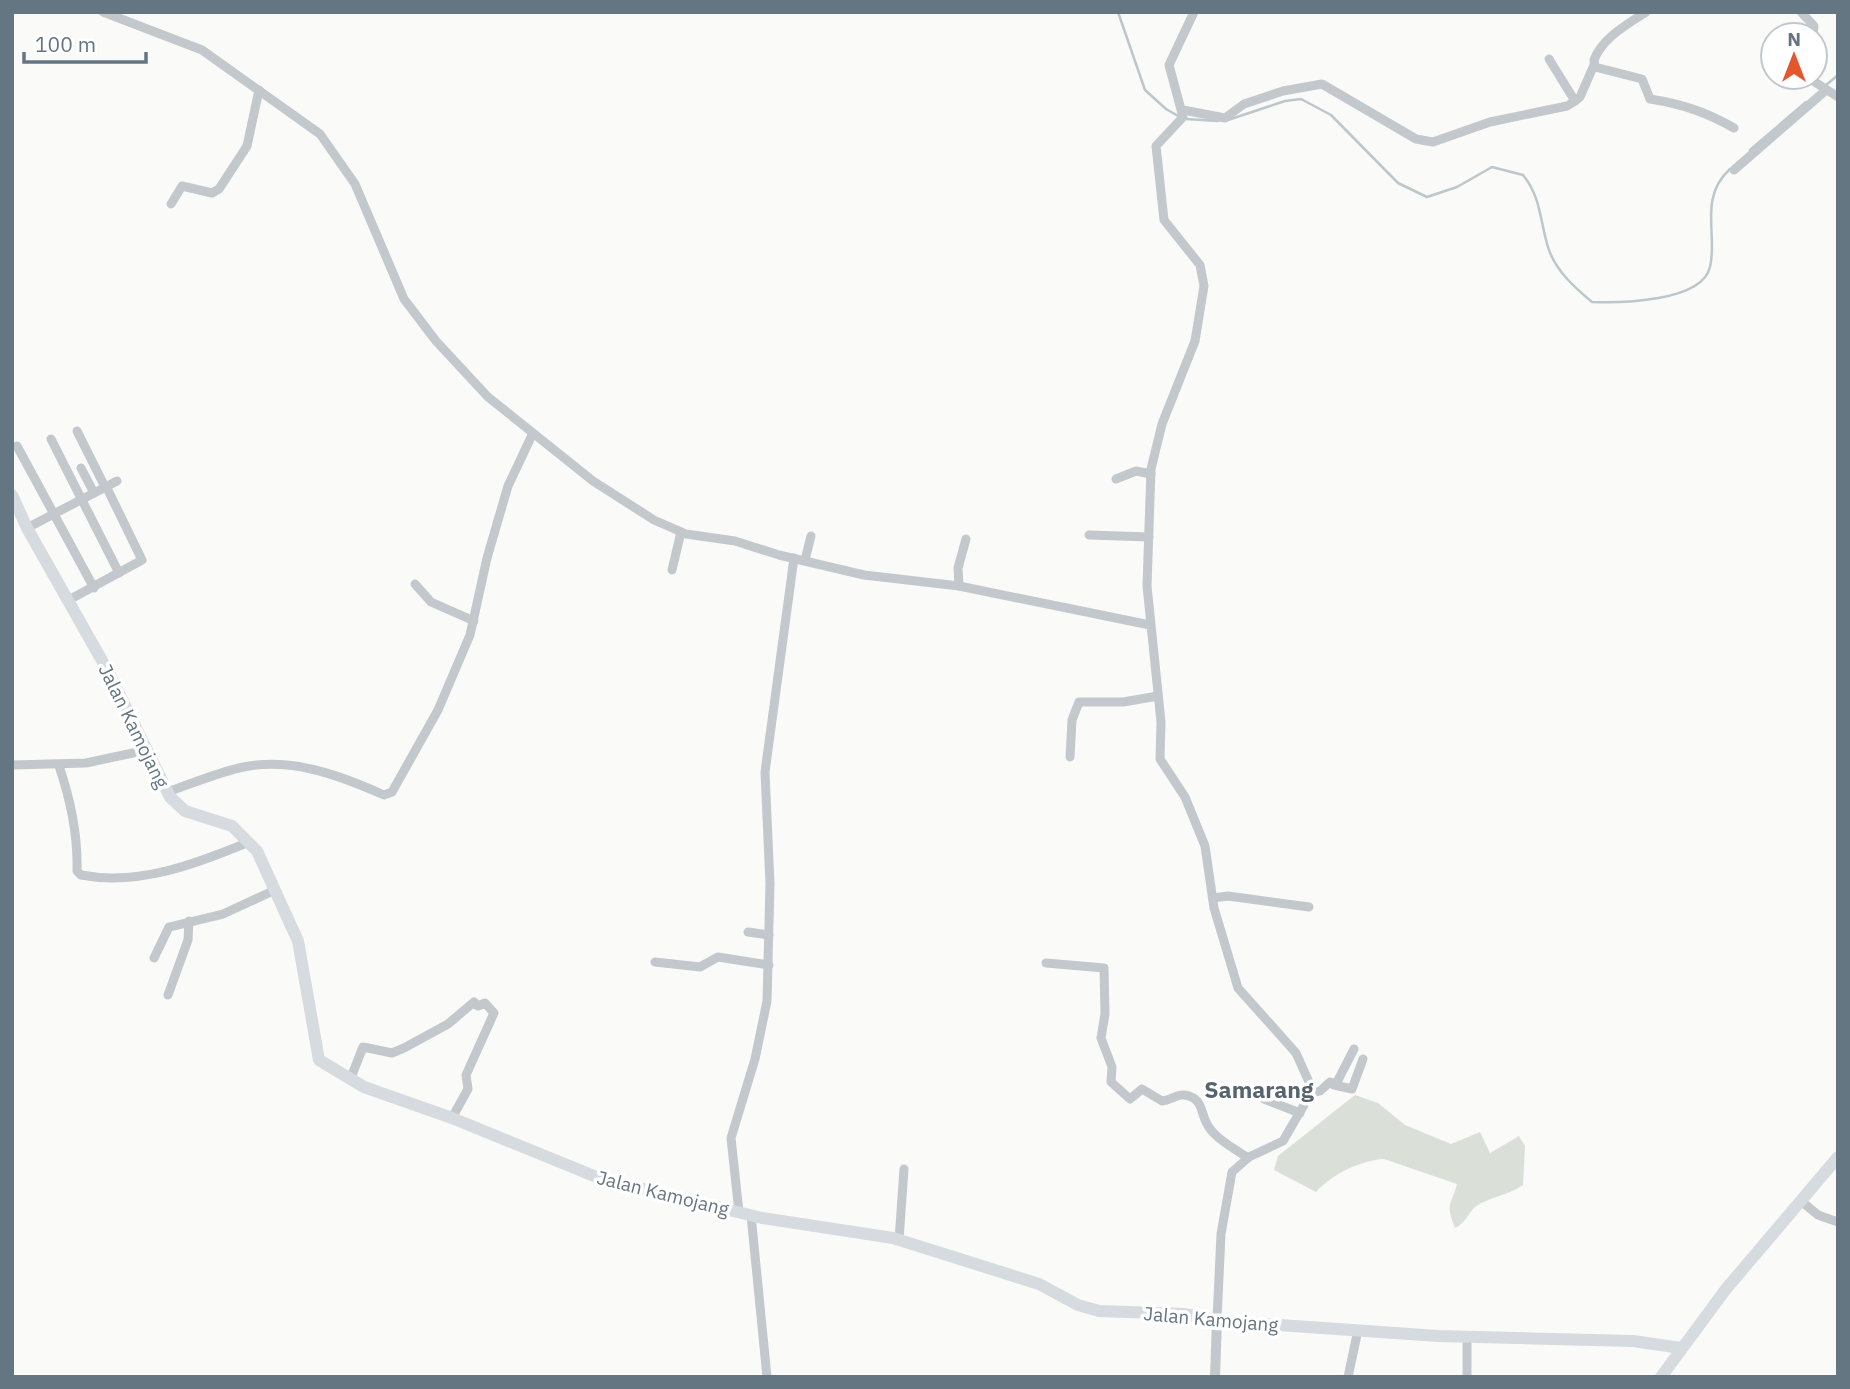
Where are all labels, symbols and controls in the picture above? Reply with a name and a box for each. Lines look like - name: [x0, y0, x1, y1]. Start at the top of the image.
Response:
- scale bar: [24, 21, 147, 65]
- north arrow: [1759, 21, 1829, 91]
- text: N: [1787, 27, 1801, 51]
- text: 100 m: [35, 30, 96, 58]
- street label: Jalan Kamojang: [94, 660, 174, 792]
- district label: Samarang: [1204, 1074, 1314, 1104]
- street label: Jalan Kamojang: [594, 1165, 732, 1221]
- street label: Jalan Kamojang: [1143, 1301, 1279, 1337]

